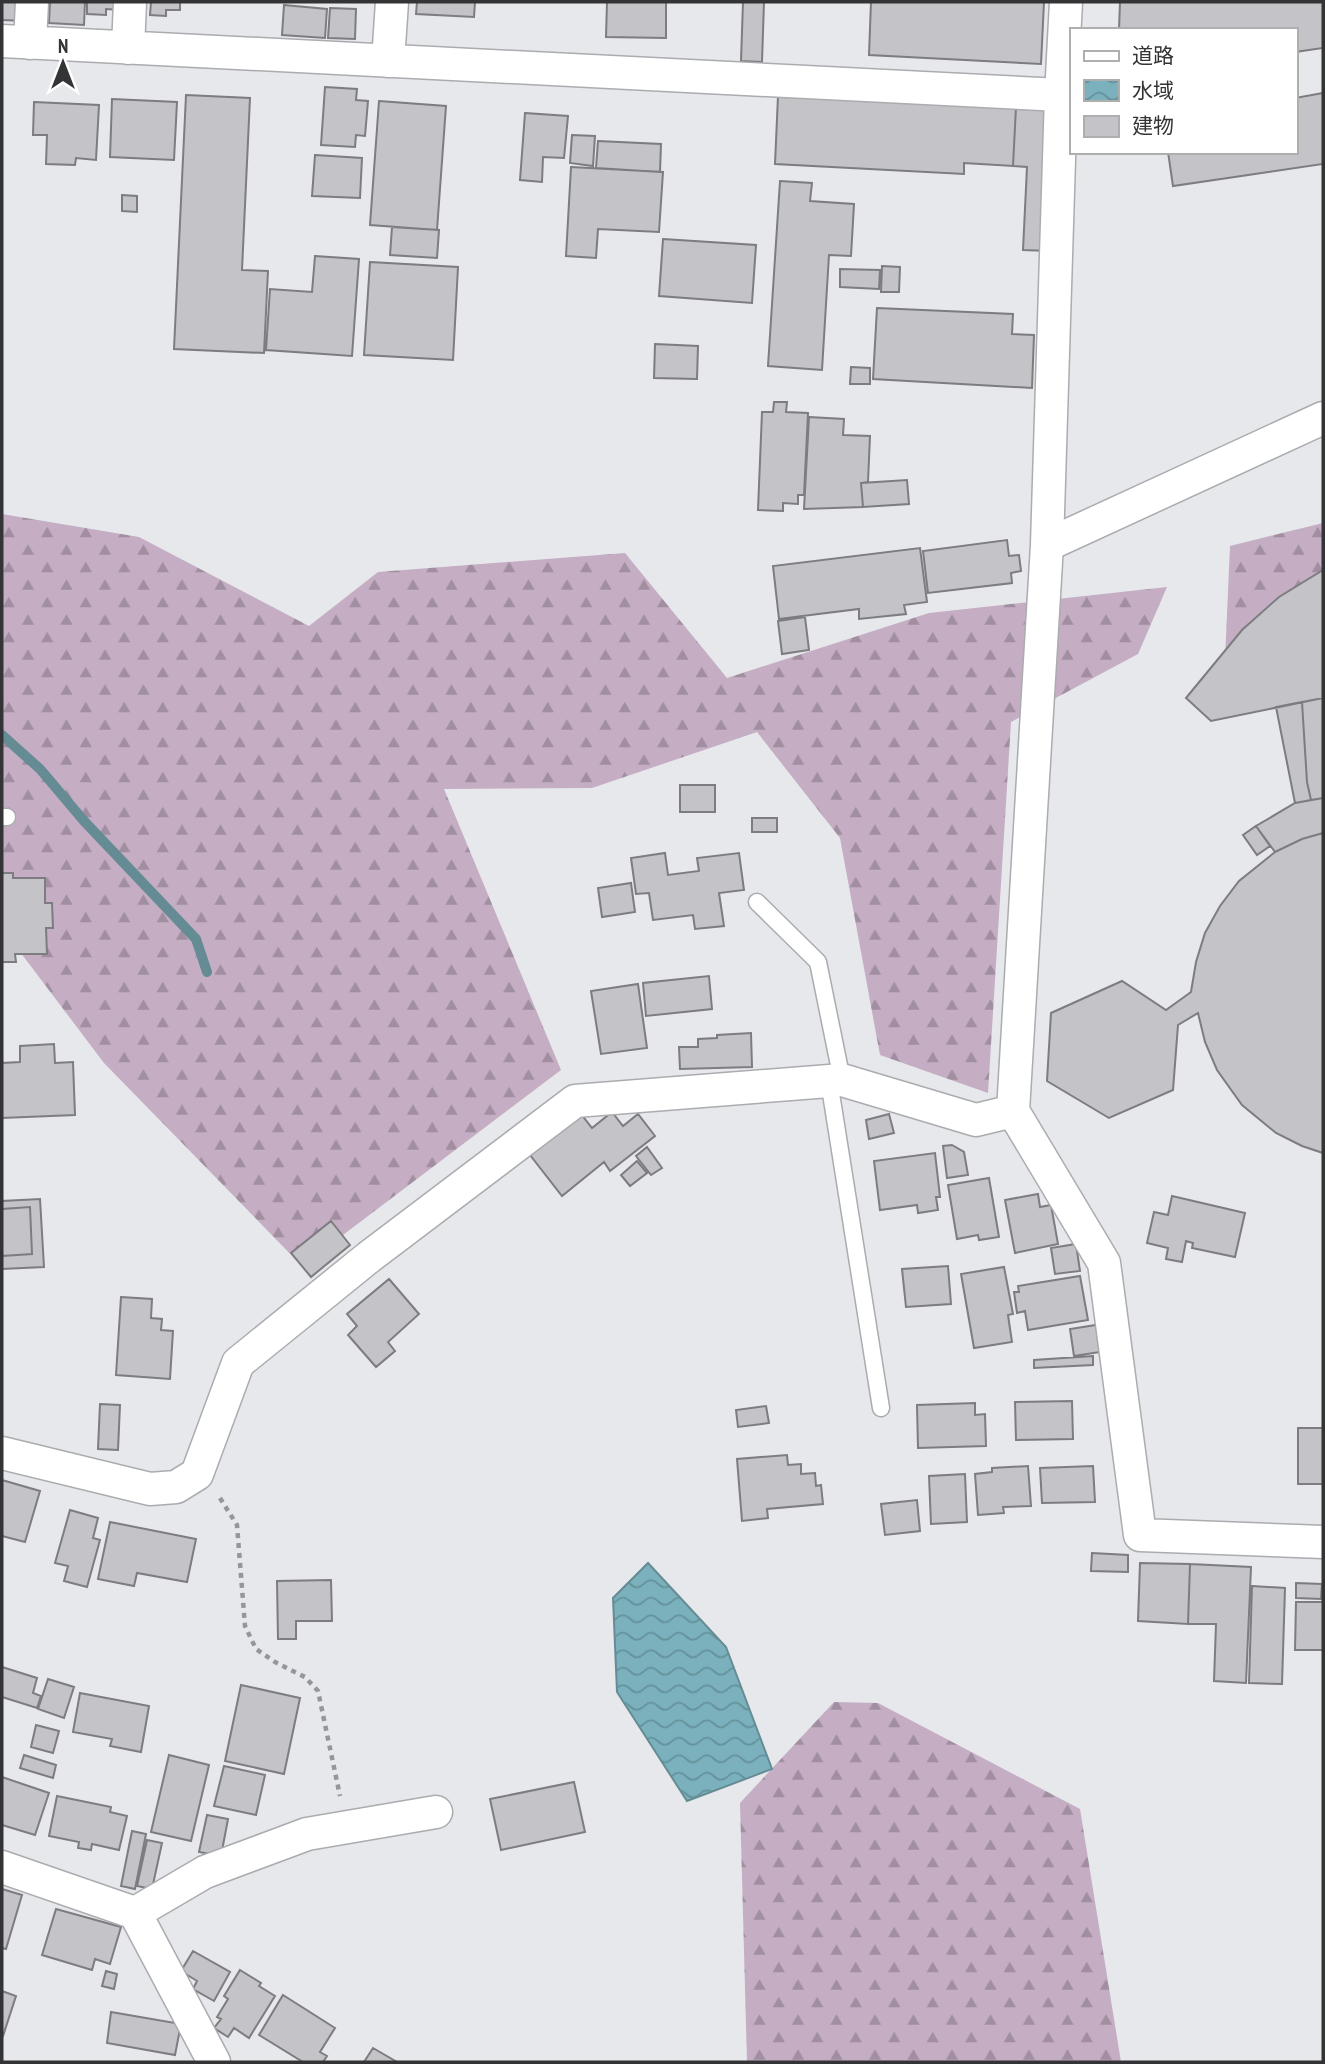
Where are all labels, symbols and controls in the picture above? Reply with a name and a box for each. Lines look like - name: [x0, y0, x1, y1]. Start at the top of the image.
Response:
- north arrow: [28, 28, 98, 98]
- legend: [1070, 28, 1297, 154]
- text: N: [58, 34, 68, 58]
- text: 道路: [1132, 42, 1174, 69]
- text: 水域: [1132, 77, 1174, 104]
- text: 建物: [1132, 112, 1174, 139]

